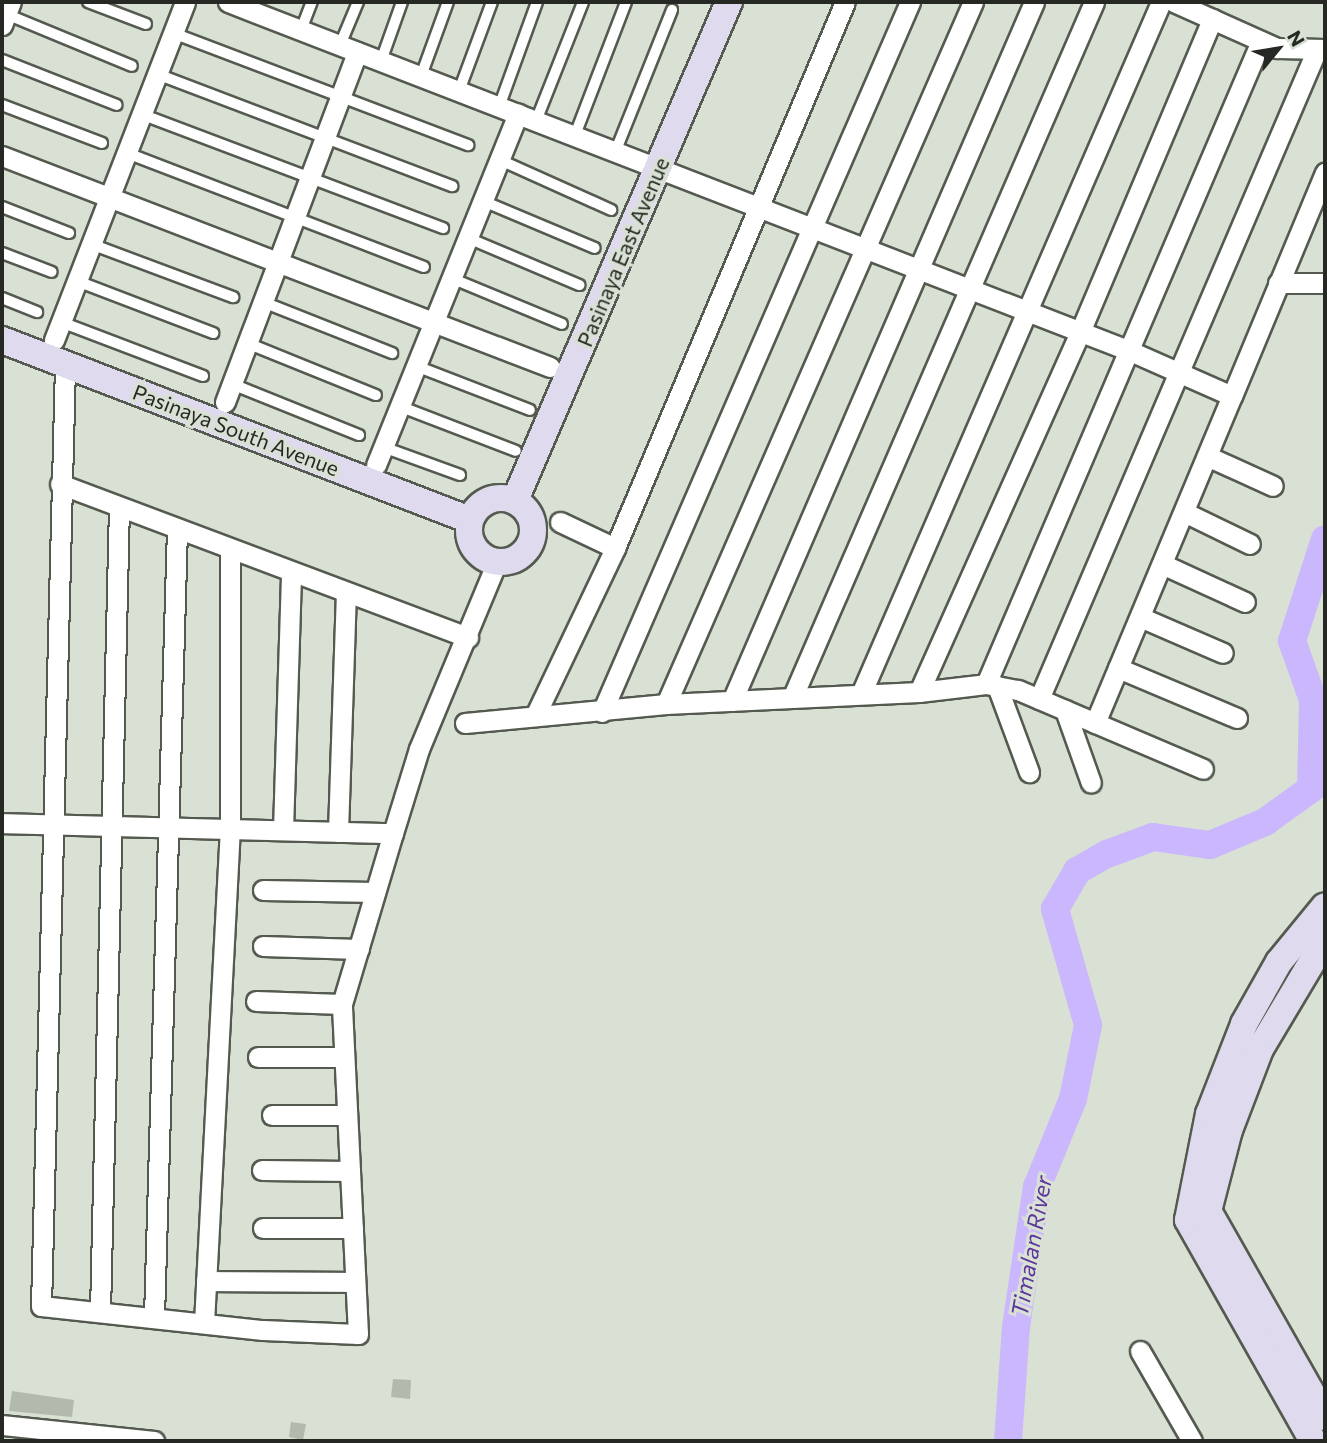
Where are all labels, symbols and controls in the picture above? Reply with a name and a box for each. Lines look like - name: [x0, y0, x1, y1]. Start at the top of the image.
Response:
- north arrow: [1243, 14, 1313, 84]
- text: N: [1283, 26, 1310, 50]
- street label: Pasinaya East Avenue: [572, 154, 674, 350]
- street label: Pasinaya South Avenue: [129, 379, 343, 481]
- water label: Timalan River: [1005, 1173, 1057, 1319]

